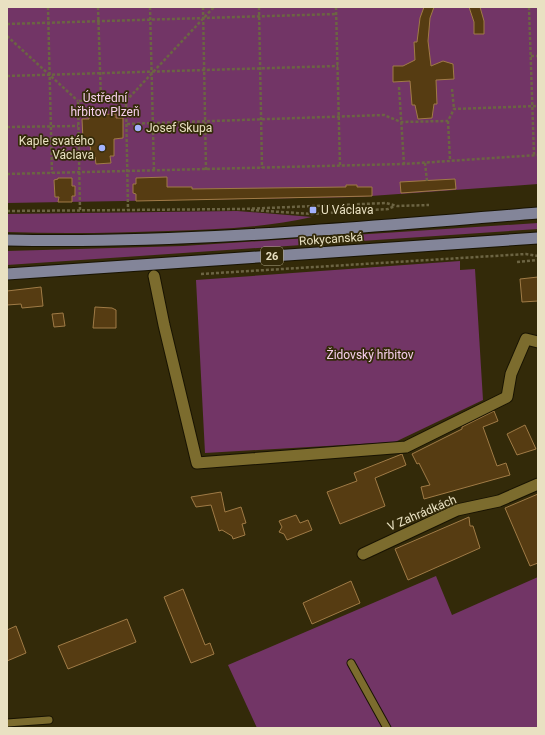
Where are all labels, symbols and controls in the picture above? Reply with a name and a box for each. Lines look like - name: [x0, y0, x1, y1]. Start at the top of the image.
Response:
- park label: Ústřední hřbitov Plzeň: [70, 90, 140, 119]
- place label: Josef Skupa: [146, 121, 212, 135]
- marker: Josef Skupa: [133, 123, 143, 133]
- place label: Kaple svatého Václava: [19, 134, 94, 162]
- marker: Kaple svatého Václava: [97, 143, 107, 153]
- place label: U Václava: [321, 203, 374, 217]
- marker: U Václava: [308, 205, 318, 215]
- street label: Rokycanská: [299, 230, 363, 248]
- road number: 26: [261, 247, 283, 265]
- park label: Židovský hřbitov: [326, 347, 414, 362]
- street label: V Zahrádkách: [385, 492, 459, 534]

